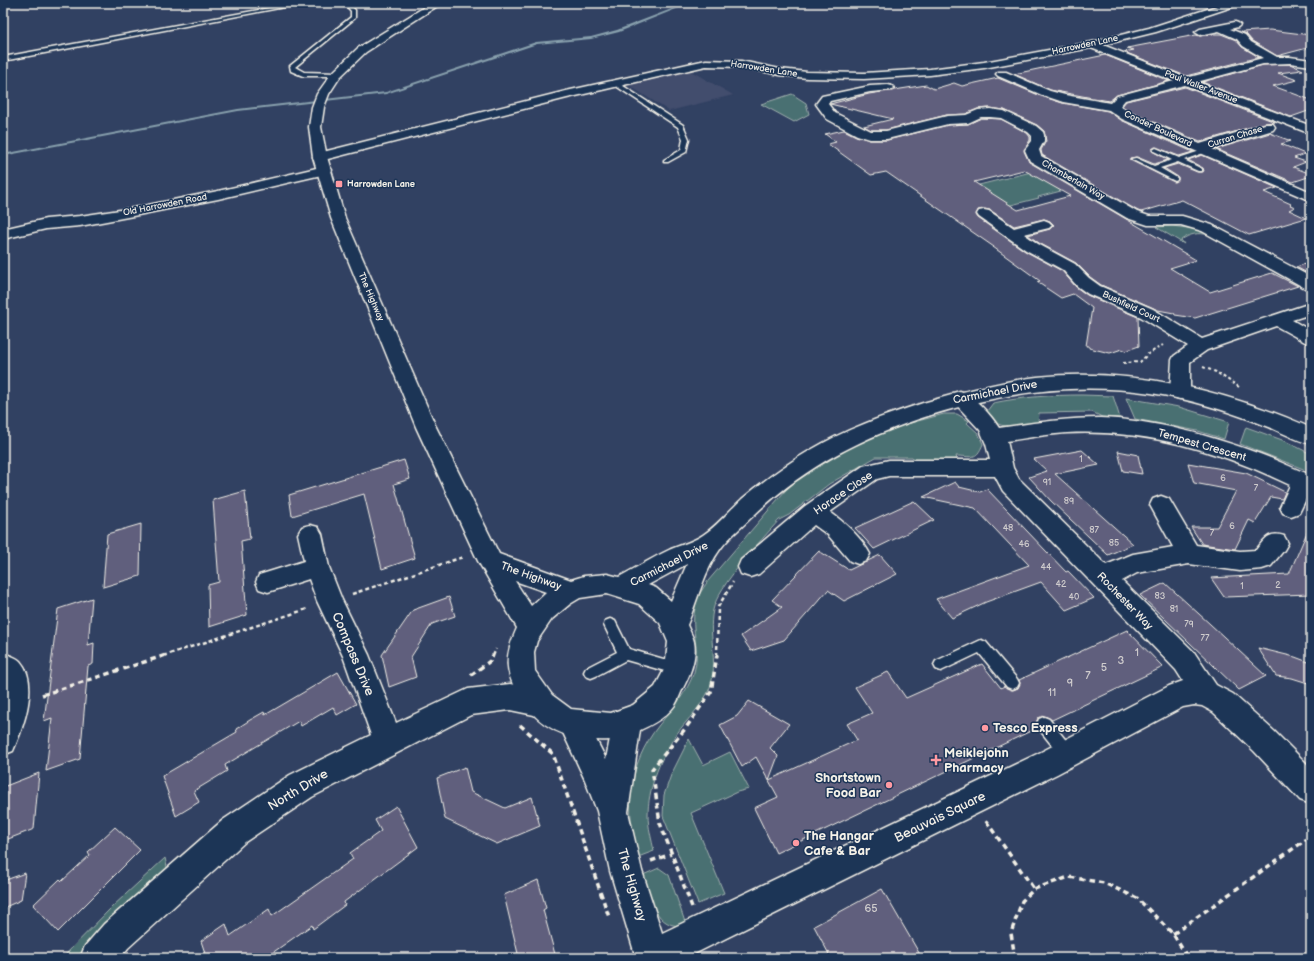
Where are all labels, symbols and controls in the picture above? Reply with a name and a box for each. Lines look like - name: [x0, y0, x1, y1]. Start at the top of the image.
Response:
- street label: Harrowden Lane: [1051, 32, 1120, 57]
- street label: Harrowden Lane: [730, 58, 799, 80]
- street label: Paul Waller Avenue: [1163, 68, 1240, 106]
- street label: Conder Boulevard: [1122, 108, 1194, 150]
- street label: Curran Chase: [1206, 123, 1264, 151]
- street label: Chamberlain Way: [1040, 158, 1107, 203]
- marker: Harrowden Lane: [334, 179, 344, 189]
- place label: Harrowden Lane: [347, 179, 415, 190]
- street label: Old Harrowden Road: [122, 191, 208, 219]
- street label: The Highway: [356, 271, 387, 324]
- street label: Bushfield Court: [1100, 289, 1162, 325]
- street label: Carmichael Drive: [952, 377, 1039, 407]
- street label: Tempest Crescent: [1156, 426, 1248, 464]
- house number: 1: [1079, 454, 1083, 465]
- street label: Horace Close: [811, 468, 875, 517]
- house number: 6: [1220, 473, 1226, 484]
- house number: 91: [1043, 477, 1051, 488]
- house number: 7: [1254, 483, 1259, 494]
- house number: 89: [1064, 496, 1074, 507]
- house number: 6: [1229, 521, 1235, 532]
- house number: 48: [1003, 523, 1013, 534]
- house number: 87: [1089, 525, 1099, 536]
- house number: 7: [1210, 528, 1215, 539]
- house number: 85: [1109, 538, 1119, 549]
- street label: Carmichael Drive: [628, 539, 711, 589]
- house number: 46: [1019, 539, 1030, 550]
- street label: The Highway: [499, 559, 563, 593]
- house number: 44: [1041, 562, 1052, 573]
- street label: Rochester Way: [1094, 570, 1156, 632]
- house number: 42: [1056, 579, 1067, 590]
- house number: 2: [1275, 580, 1281, 591]
- house number: 1: [1240, 581, 1244, 592]
- house number: 83: [1155, 591, 1166, 602]
- house number: 40: [1069, 592, 1079, 603]
- house number: 81: [1170, 604, 1178, 615]
- street label: Compass Drive: [328, 610, 378, 698]
- house number: 79: [1184, 619, 1194, 630]
- house number: 77: [1201, 633, 1210, 644]
- house number: 1: [1135, 646, 1139, 659]
- house number: 3: [1118, 654, 1125, 667]
- house number: 5: [1101, 661, 1107, 674]
- house number: 7: [1085, 669, 1091, 682]
- house number: 9: [1067, 677, 1073, 690]
- house number: 11: [1048, 686, 1056, 699]
- place label: Tesco Express: [993, 720, 1078, 736]
- marker: Tesco Express: [980, 723, 990, 733]
- place label: Meiklejohn Pharmacy: [944, 745, 1009, 776]
- marker: Meiklejohn Pharmacy: [931, 755, 941, 765]
- street label: North Drive: [265, 766, 331, 814]
- place label: Shortstown Food Bar: [815, 770, 882, 801]
- marker: Shortstown Food Bar: [884, 780, 894, 790]
- street label: Beauvais Square: [892, 788, 989, 846]
- place label: The Hangar Cafe & Bar: [804, 828, 875, 859]
- marker: The Hangar Cafe & Bar: [791, 838, 801, 848]
- street label: The Highway: [614, 847, 650, 923]
- house number: 65: [864, 902, 878, 915]

